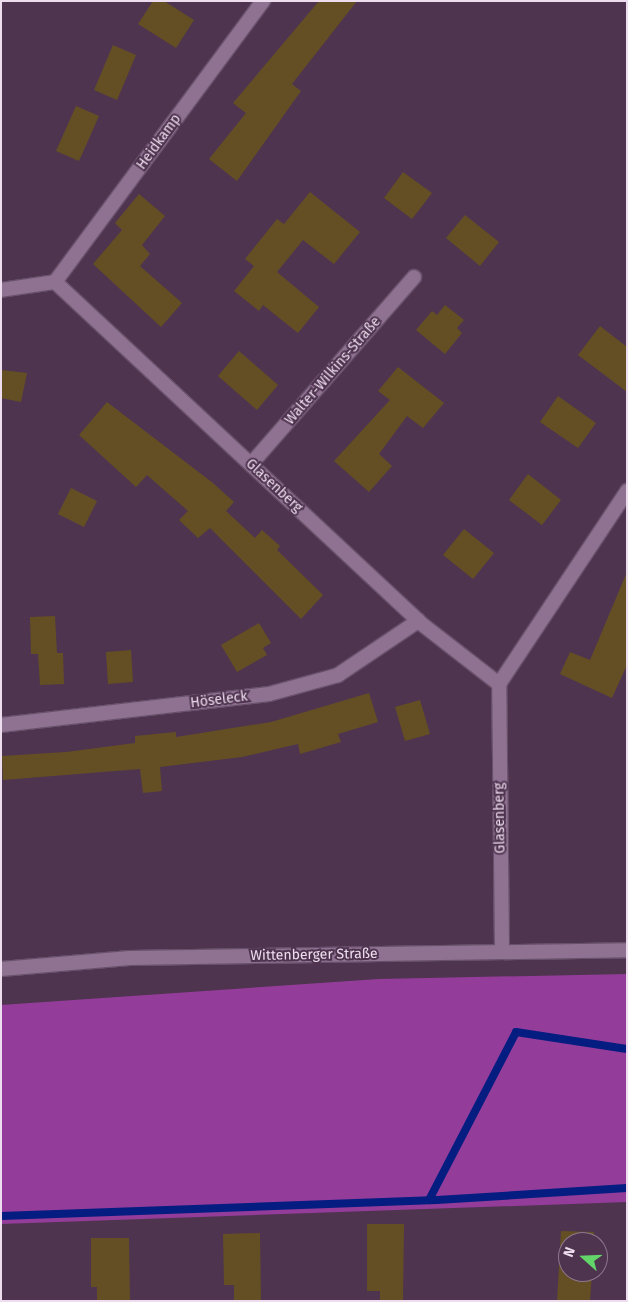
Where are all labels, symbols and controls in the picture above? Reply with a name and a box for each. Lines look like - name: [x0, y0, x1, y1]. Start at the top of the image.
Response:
- street label: Heidkamp: [133, 111, 185, 173]
- street label: Walter-Wilkins-Straße: [282, 314, 384, 428]
- street label: Glasenberg: [242, 456, 306, 516]
- street label: Höseleck: [189, 688, 249, 712]
- street label: Glasenberg: [491, 782, 509, 854]
- street label: Wittenberger Straße: [250, 945, 378, 965]
- north arrow: [558, 1232, 608, 1282]
- text: N: [560, 1245, 579, 1259]

